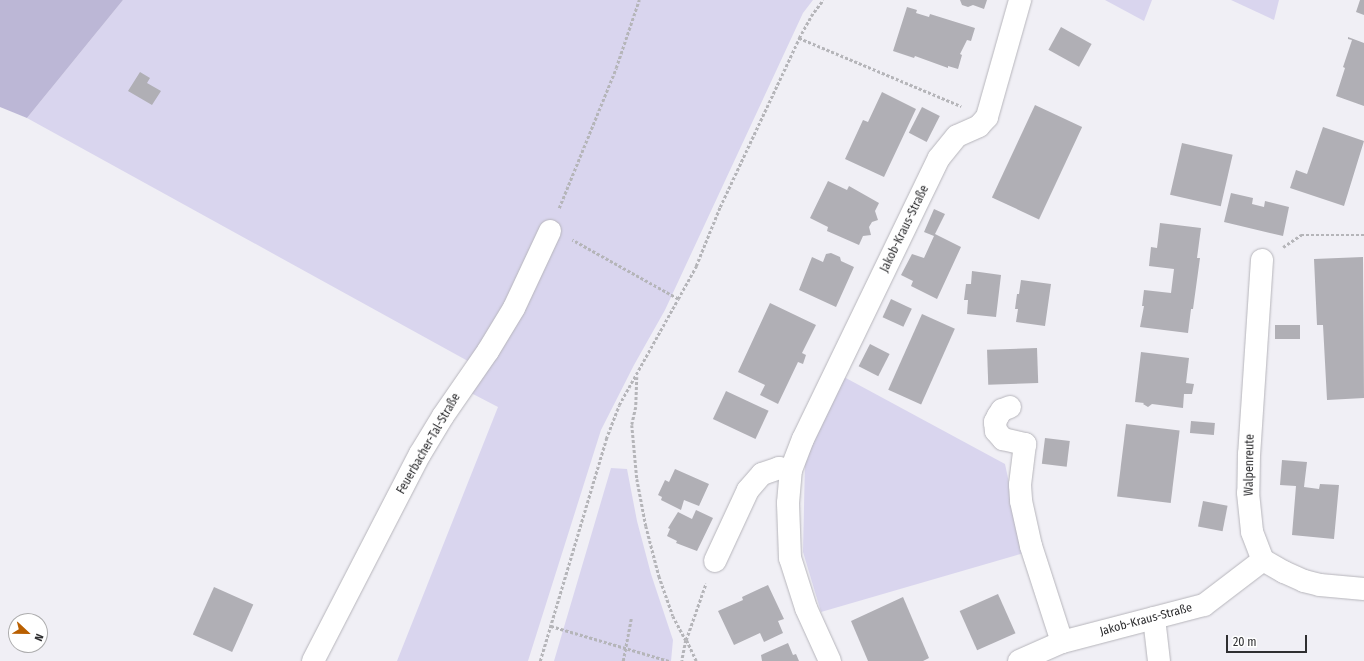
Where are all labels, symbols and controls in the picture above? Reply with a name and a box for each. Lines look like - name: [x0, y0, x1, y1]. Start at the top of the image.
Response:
- street label: Jakob-Kraus-Straße: [878, 183, 932, 275]
- street label: Feuerbacher-Tal-Straße: [394, 391, 464, 497]
- street label: Walpenreute: [1242, 434, 1258, 496]
- street label: Jakob-Kraus-Straße: [1098, 601, 1194, 639]
- north arrow: [8, 613, 48, 653]
- scale bar: [1228, 627, 1309, 653]
- text: N: [31, 632, 46, 643]
- text: 20 m: [1233, 635, 1257, 649]

